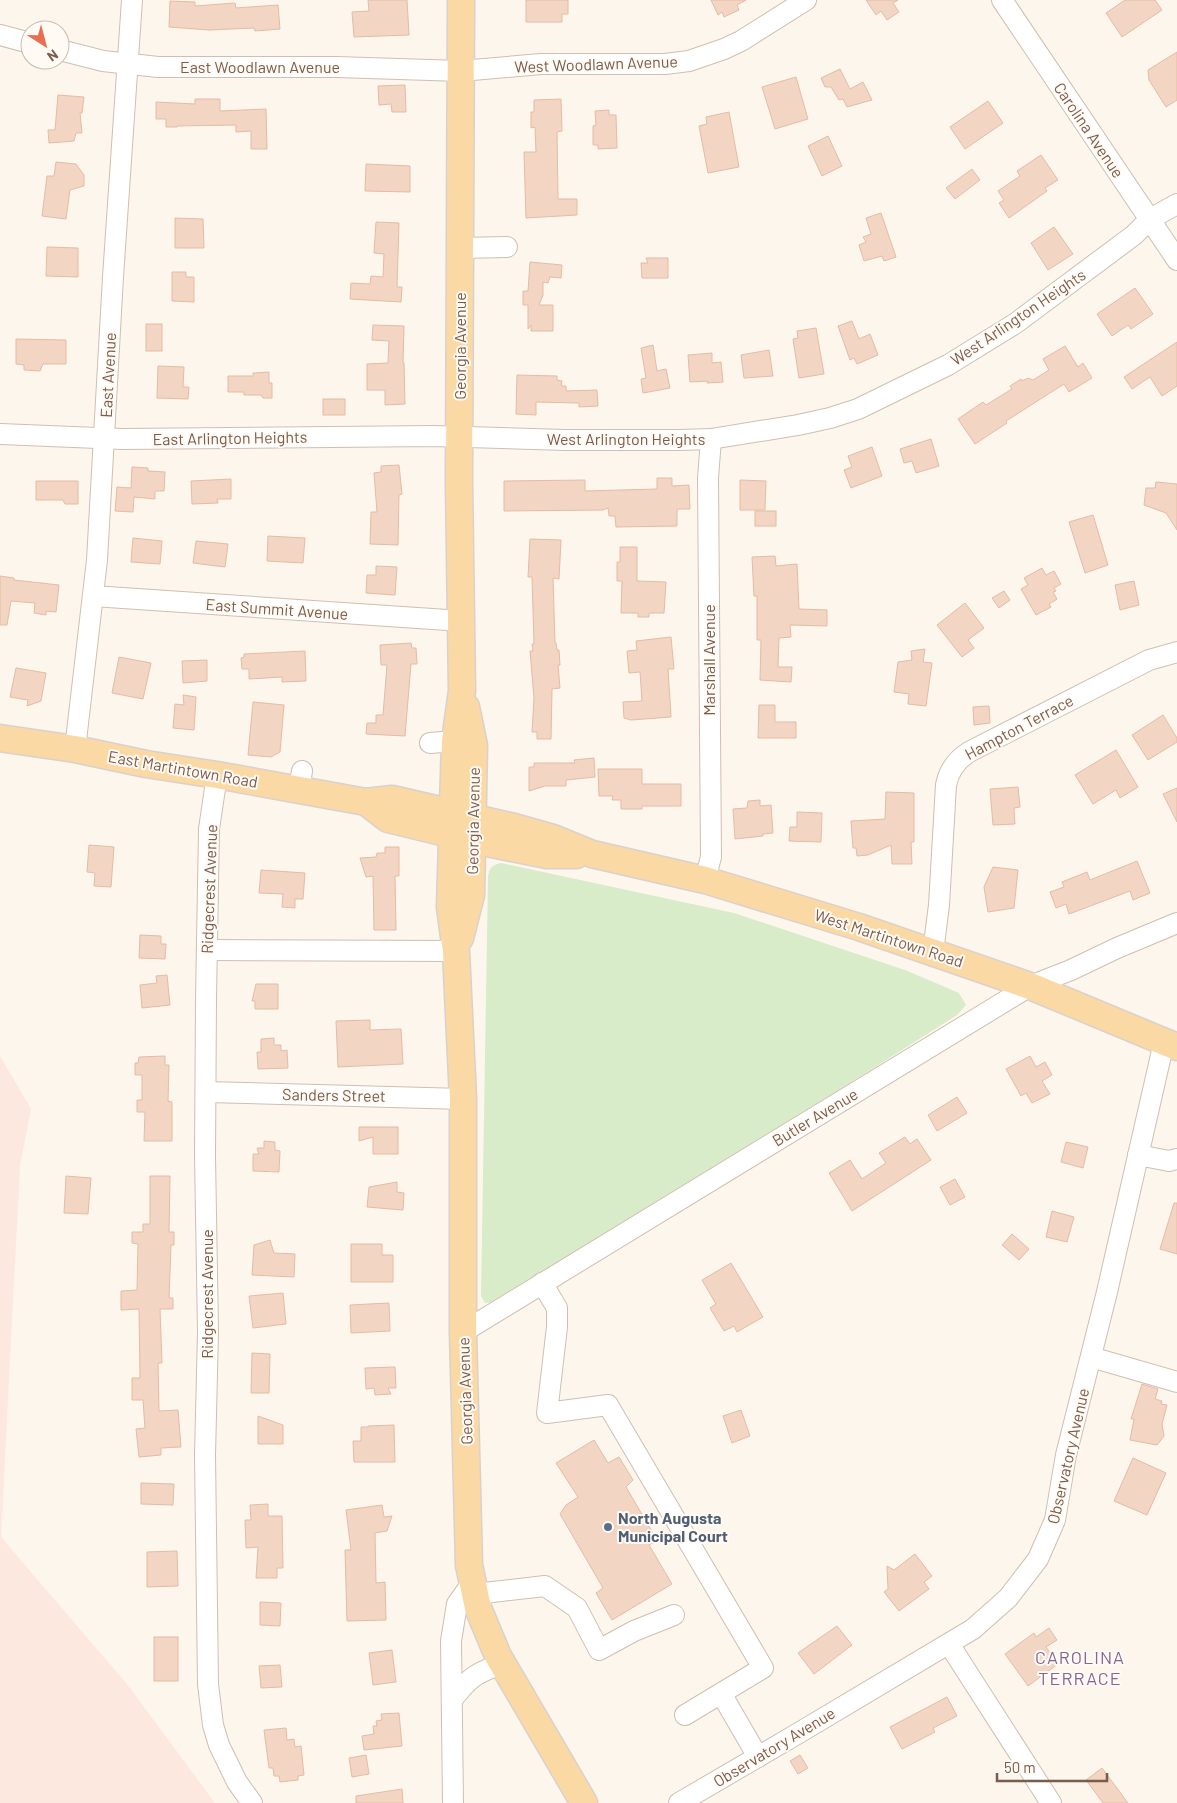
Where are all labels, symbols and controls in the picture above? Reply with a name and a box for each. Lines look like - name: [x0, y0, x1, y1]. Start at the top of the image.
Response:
- north arrow: [20, 20, 70, 70]
- text: N: [44, 46, 62, 66]
- street label: West Woodlawn Avenue: [514, 51, 678, 76]
- street label: East Woodlawn Avenue: [180, 57, 340, 76]
- street label: Carolina Avenue: [1051, 78, 1128, 181]
- street label: West Arlington Heights: [947, 264, 1089, 369]
- street label: Georgia Avenue: [450, 292, 469, 400]
- street label: East Avenue: [96, 332, 119, 418]
- street label: East Arlington Heights: [152, 427, 308, 448]
- street label: West Arlington Heights: [547, 429, 705, 448]
- street label: East Summit Avenue: [205, 594, 349, 623]
- street label: Marshall Avenue: [699, 604, 718, 716]
- street label: Hampton Terrace: [961, 690, 1076, 763]
- street label: East Martintown Road: [107, 746, 259, 791]
- street label: Georgia Avenue: [462, 767, 483, 875]
- street label: Ridgecrest Avenue: [197, 824, 220, 954]
- street label: West Martintown Road: [812, 904, 966, 971]
- street label: Sanders Street: [282, 1084, 386, 1105]
- street label: Butler Avenue: [769, 1084, 861, 1150]
- street label: Ridgecrest Avenue: [197, 1229, 216, 1359]
- street label: Georgia Avenue: [453, 1337, 476, 1445]
- street label: Observatory Avenue: [1043, 1386, 1092, 1526]
- place label: North Augusta Municipal Court: [618, 1508, 728, 1545]
- marker: North Augusta Municipal Court: [602, 1521, 614, 1533]
- district label: CAROLINA TERRACE: [1035, 1646, 1125, 1689]
- street label: Observatory Avenue: [709, 1703, 838, 1790]
- scale bar: [997, 1750, 1107, 1782]
- text: 50 m: [1004, 1758, 1036, 1776]

